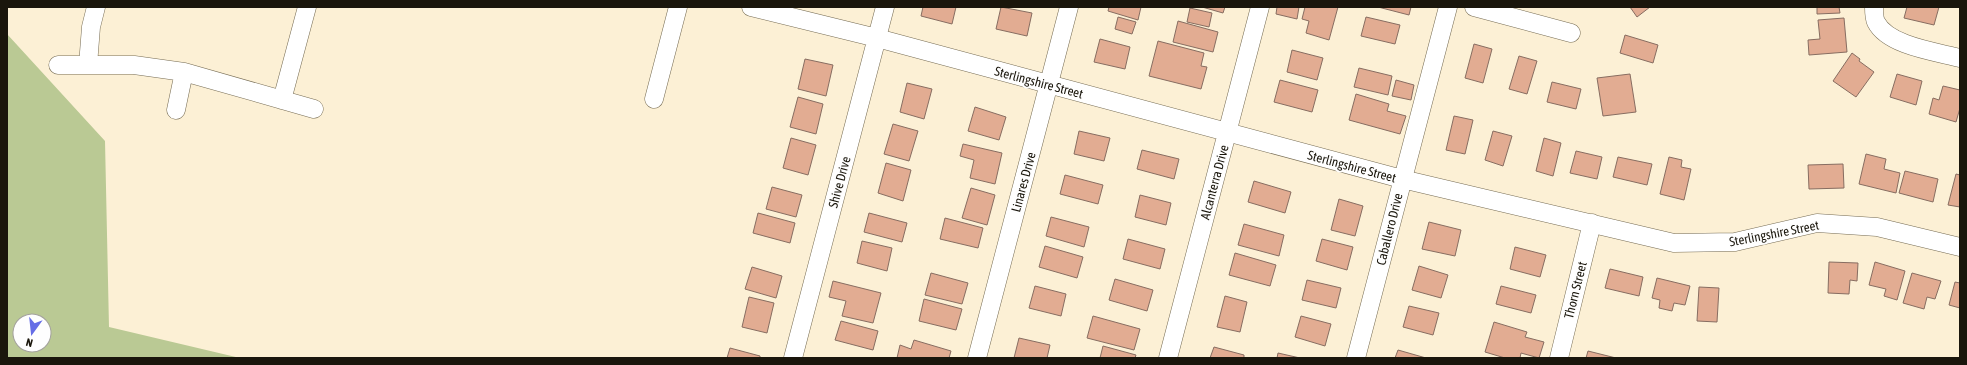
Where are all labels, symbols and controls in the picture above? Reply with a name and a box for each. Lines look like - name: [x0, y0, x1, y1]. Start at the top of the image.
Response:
- street label: Sterlingshire Street: [993, 63, 1085, 102]
- street label: Alcanterra Drive: [1197, 143, 1232, 221]
- street label: Sterlingshire Street: [1306, 147, 1398, 186]
- street label: Linares Drive: [1008, 150, 1039, 214]
- street label: Shive Drive: [825, 155, 854, 210]
- street label: Caballero Drive: [1373, 191, 1406, 267]
- street label: Sterlingshire Street: [1728, 217, 1820, 250]
- street label: Thorn Street: [1561, 260, 1590, 320]
- north arrow: [12, 313, 52, 353]
- text: N: [25, 336, 34, 349]

